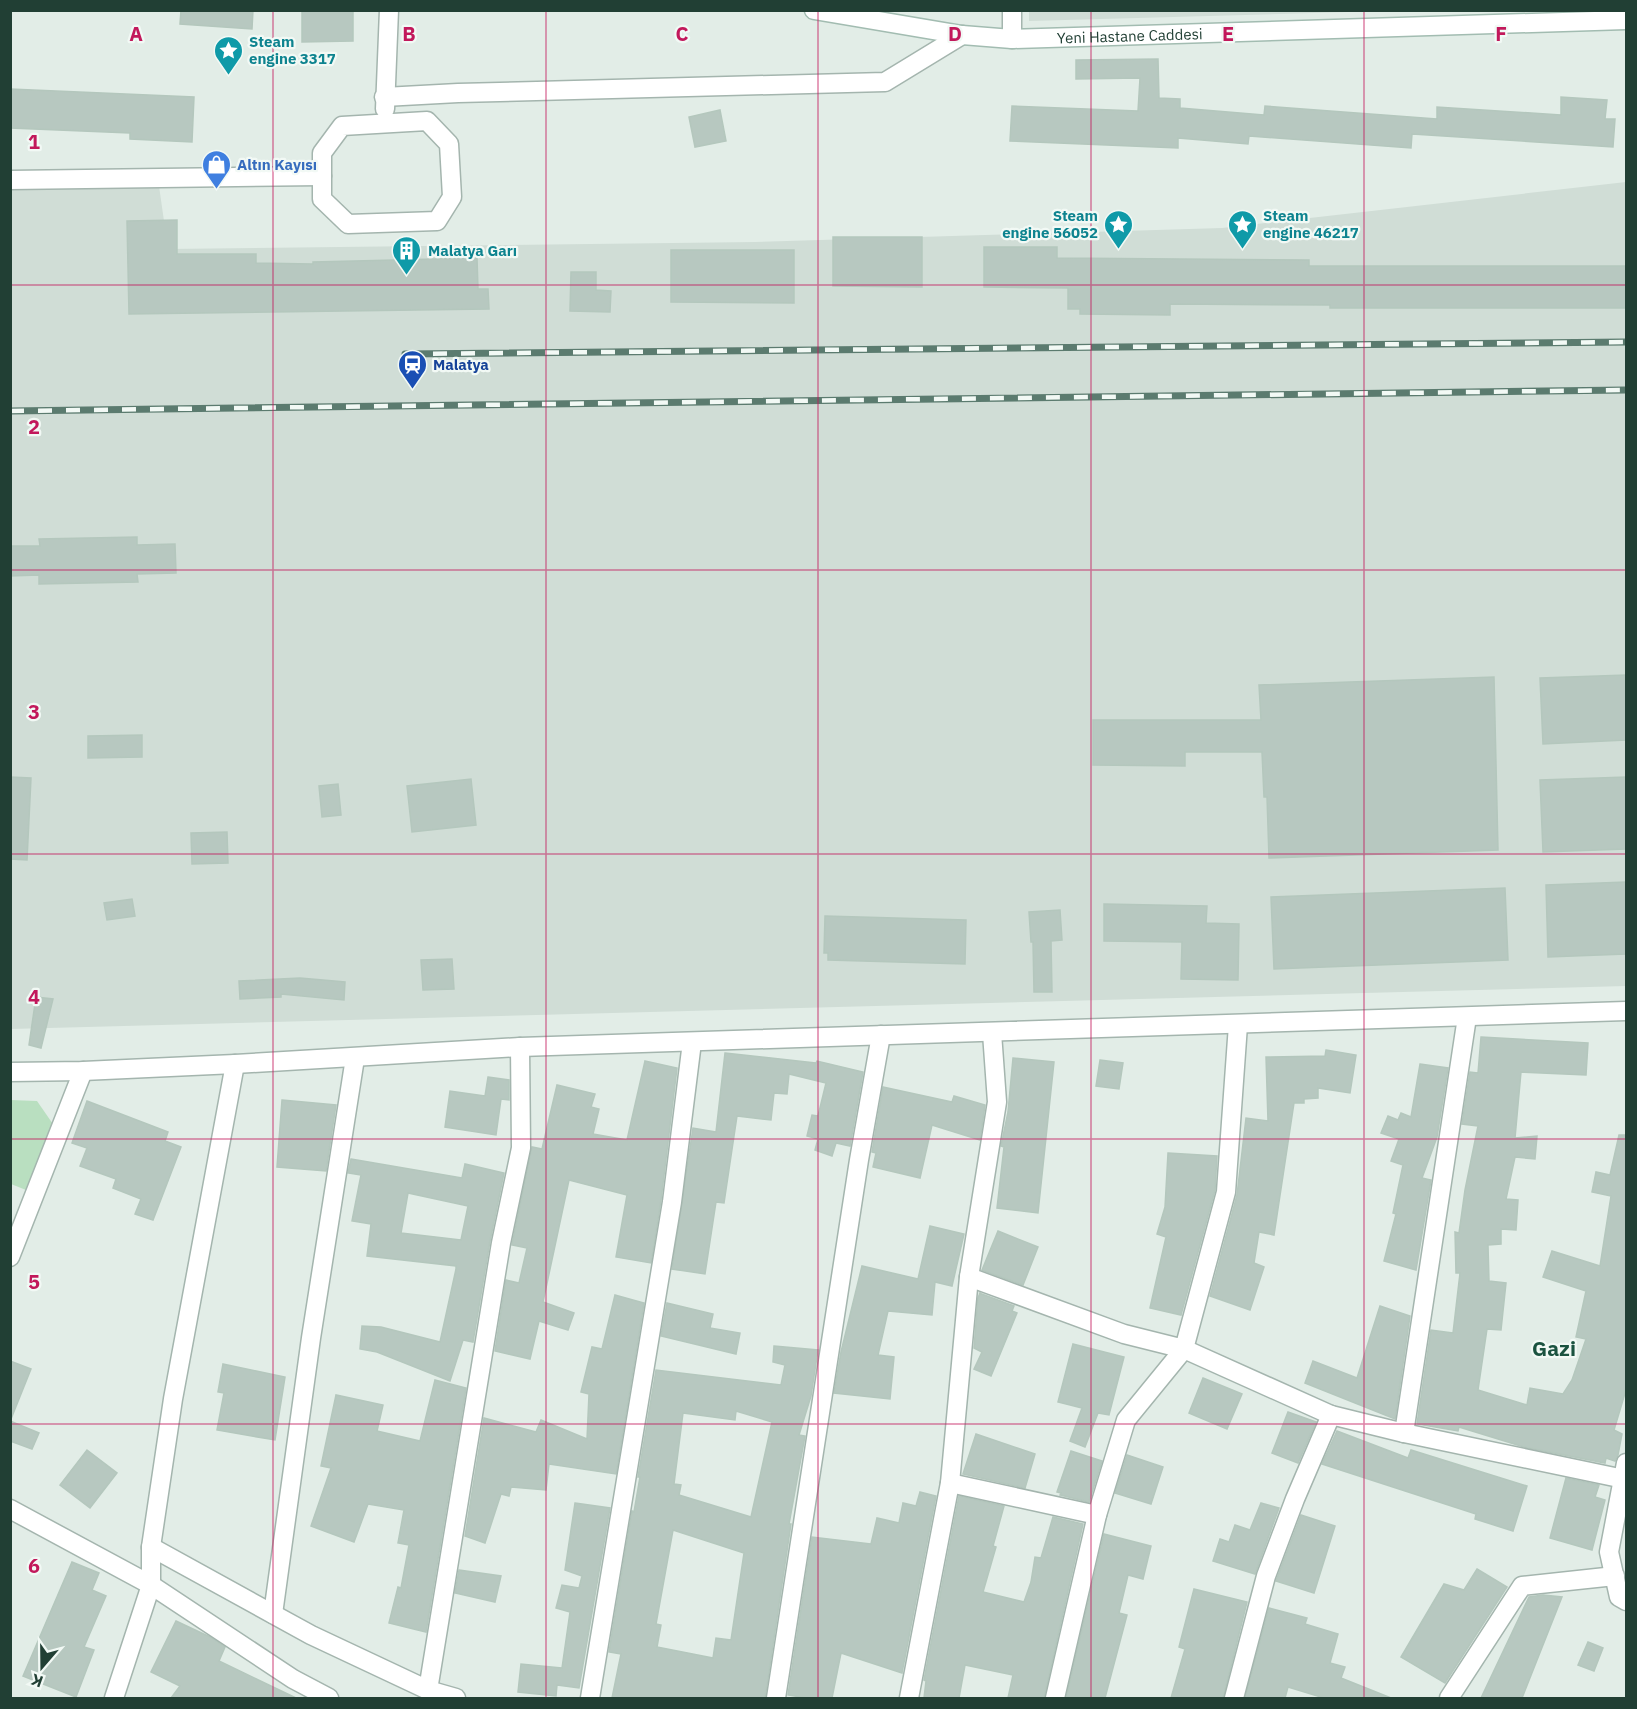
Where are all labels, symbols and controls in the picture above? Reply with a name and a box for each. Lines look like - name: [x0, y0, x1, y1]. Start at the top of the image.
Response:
- text: A: [129, 20, 143, 47]
- text: B: [402, 20, 416, 47]
- text: C: [675, 20, 689, 47]
- text: D: [948, 20, 962, 47]
- text: E: [1222, 20, 1234, 47]
- text: F: [1495, 20, 1507, 47]
- street label: Yeni Hastane Caddesi: [1057, 24, 1203, 47]
- place label: Steam engine 3317: [249, 32, 336, 68]
- place icon: Steam engine 3317: [212, 34, 244, 76]
- text: 1: [28, 128, 40, 155]
- shop icon: Altın Kayısı: [200, 148, 232, 190]
- place label: Altın Kayısı: [237, 155, 317, 174]
- place label: Steam engine 56052: [1002, 206, 1098, 242]
- place label: Steam engine 46217: [1263, 206, 1359, 242]
- place icon: Steam engine 56052: [1103, 208, 1135, 250]
- place icon: Steam engine 46217: [1226, 208, 1258, 250]
- building icon: Malatya Garı: [391, 234, 423, 276]
- place label: Malatya Garı: [428, 241, 517, 260]
- station icon: Malatya: [396, 348, 428, 390]
- place label: Malatya: [433, 355, 489, 374]
- text: 2: [28, 413, 40, 440]
- text: 3: [28, 698, 40, 725]
- text: 4: [28, 983, 40, 1010]
- text: 5: [28, 1268, 40, 1295]
- district label: Gazi: [1532, 1334, 1576, 1362]
- text: 6: [28, 1552, 40, 1579]
- north arrow: [12, 1637, 72, 1697]
- text: K: [28, 1670, 46, 1692]

